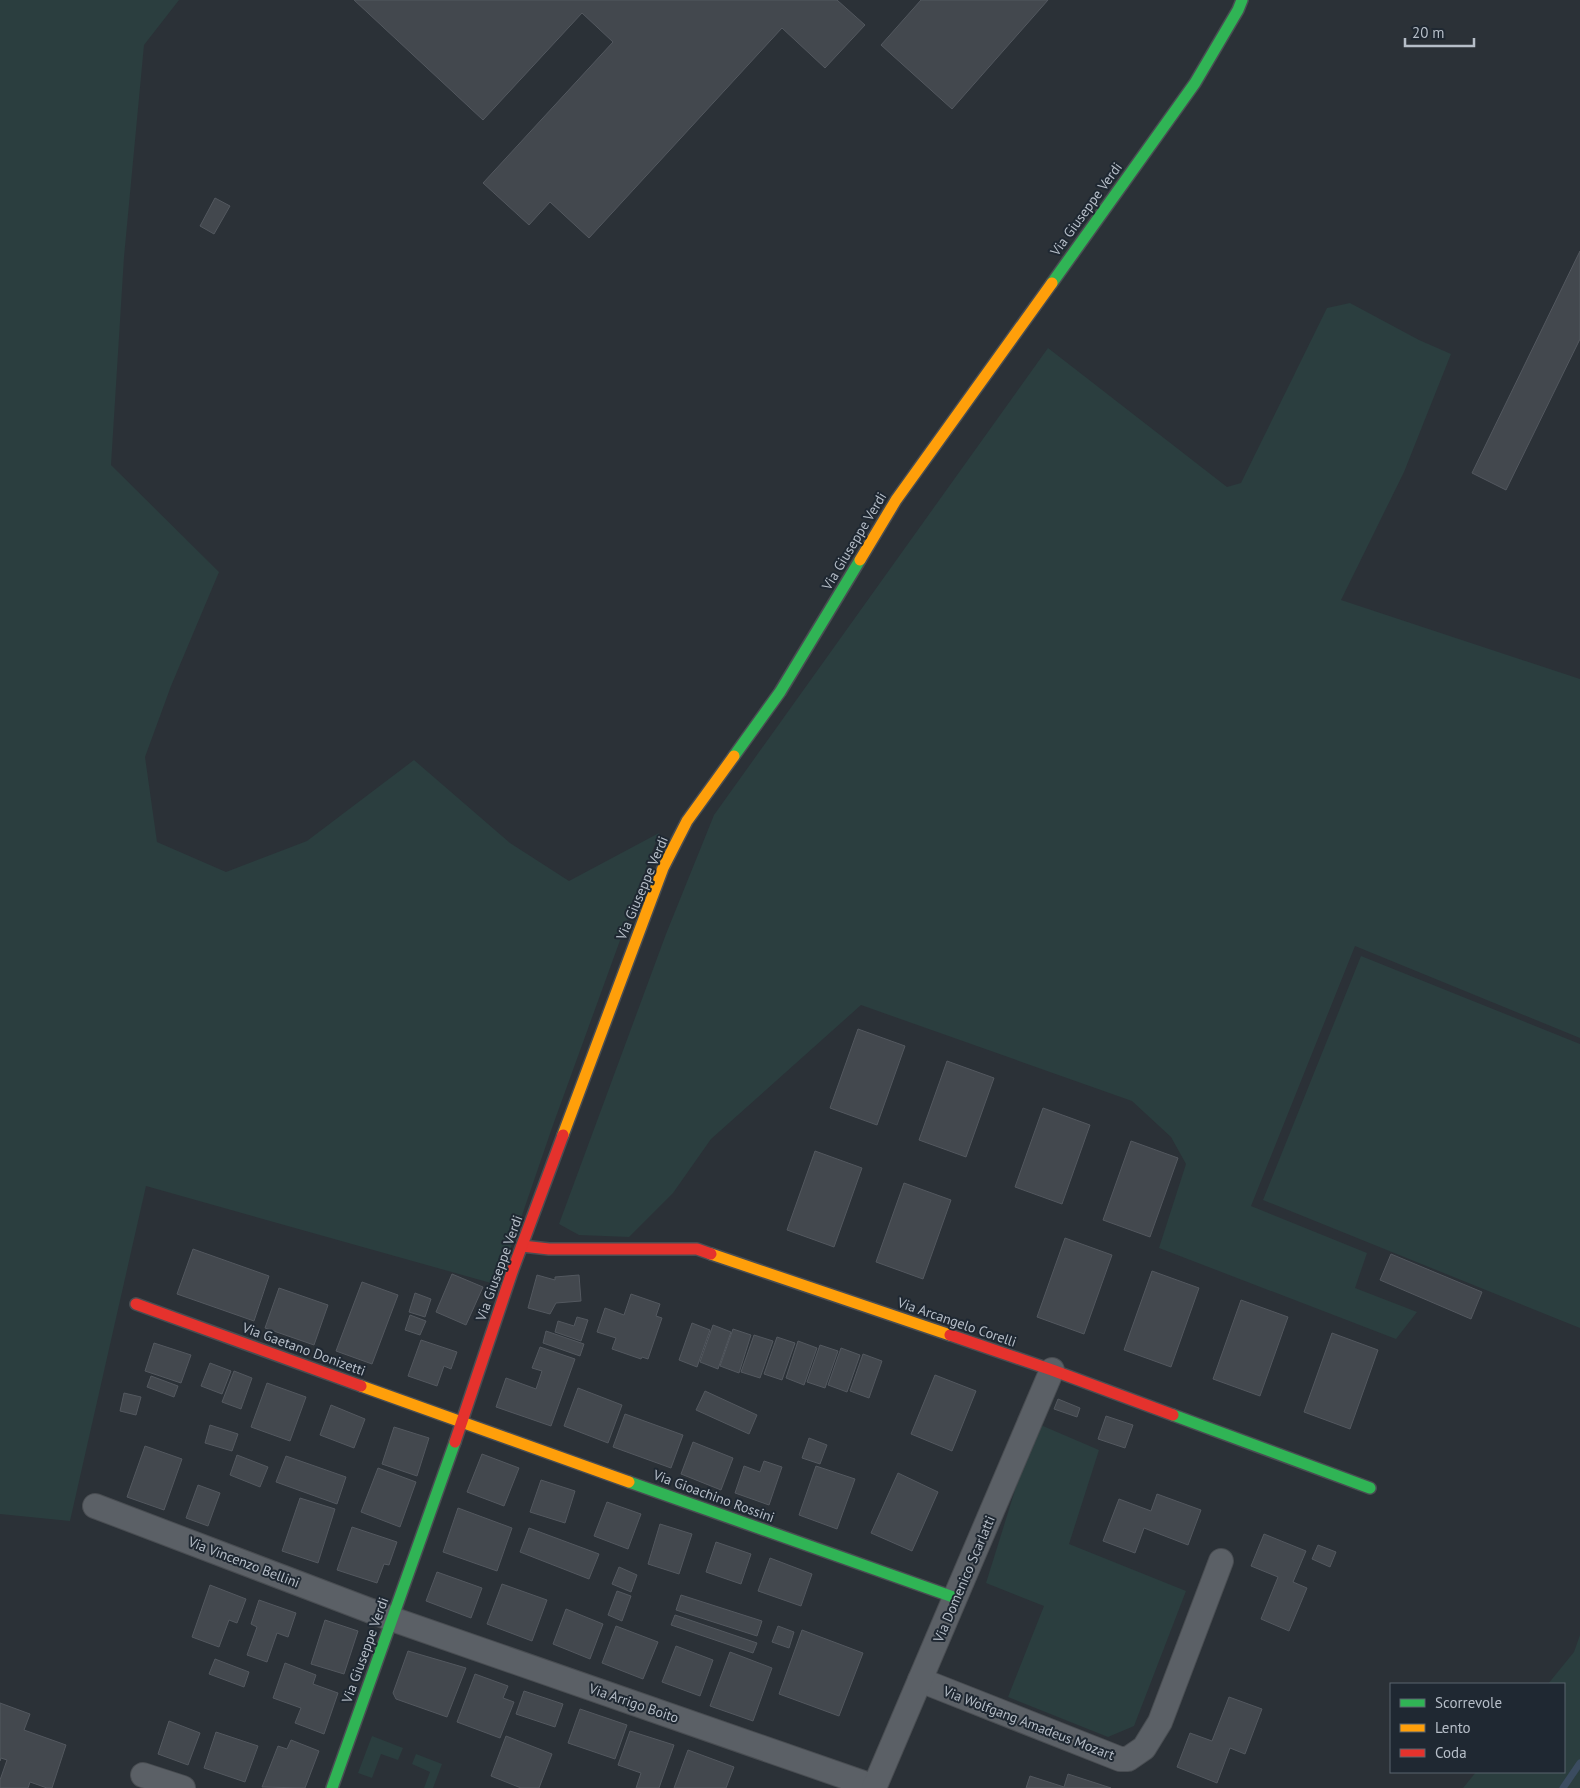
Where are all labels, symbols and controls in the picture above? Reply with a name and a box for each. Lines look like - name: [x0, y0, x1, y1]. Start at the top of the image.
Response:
- scale bar: [1405, 15, 1474, 47]
- text: 20 m: [1412, 23, 1445, 42]
- street label: Via Giuseppe Verdi: [1045, 159, 1126, 260]
- street label: Via Giuseppe Verdi: [817, 489, 890, 594]
- street label: Via Giuseppe Verdi: [612, 833, 672, 944]
- street label: Via Giuseppe Verdi: [471, 1213, 526, 1324]
- street label: Via Arcangelo Corelli: [894, 1293, 1019, 1351]
- street label: Via Gaetano Donizetti: [239, 1318, 368, 1380]
- street label: Via Gioachino Rossini: [650, 1465, 777, 1526]
- street label: Via Domenico Scarlatti: [929, 1513, 999, 1646]
- street label: Via Vincenzo Bellini: [185, 1532, 302, 1592]
- street label: Via Giuseppe Verdi: [337, 1595, 392, 1706]
- street label: Via Arrigo Boito: [586, 1679, 681, 1727]
- street label: Via Wolfgang Amadeus Mozart: [940, 1682, 1117, 1764]
- legend: [1390, 1683, 1565, 1773]
- text: Scorrevole: [1435, 1693, 1502, 1712]
- text: Lento: [1435, 1718, 1471, 1737]
- text: Coda: [1435, 1743, 1467, 1762]

